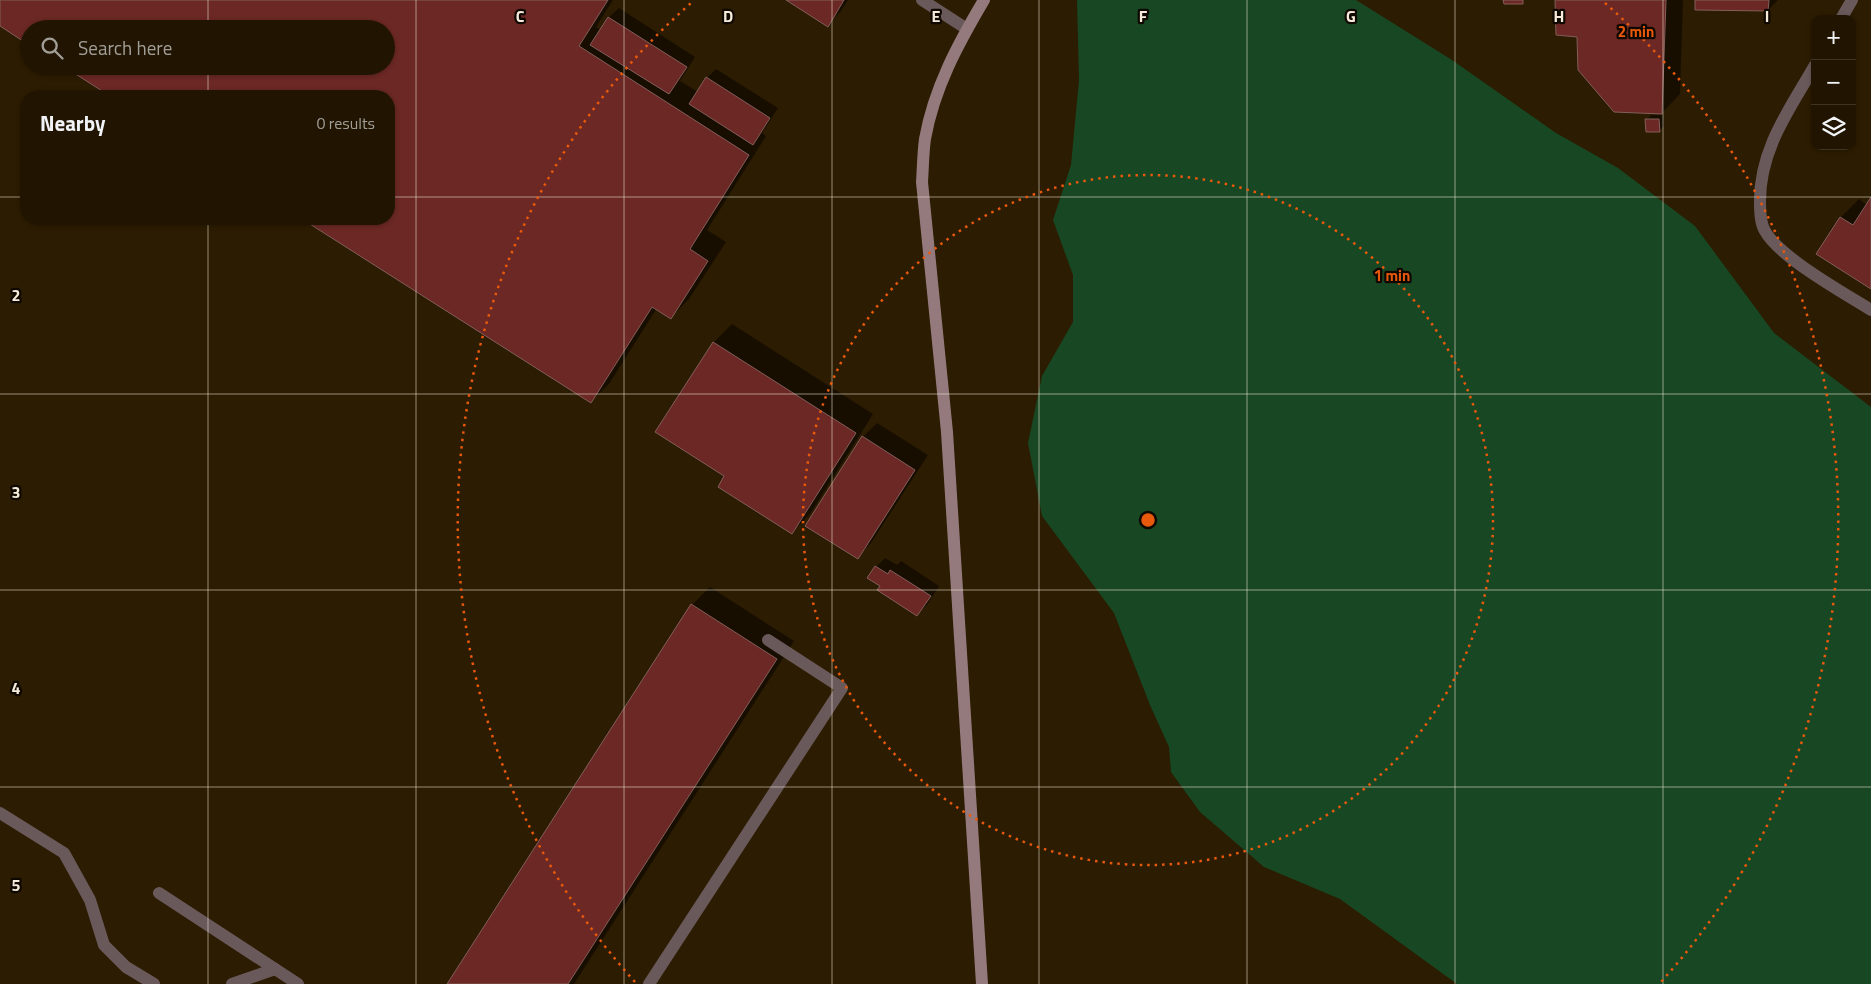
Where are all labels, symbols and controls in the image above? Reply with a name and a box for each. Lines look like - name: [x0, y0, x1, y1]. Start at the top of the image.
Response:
- text: C: [516, 4, 525, 28]
- text: D: [723, 4, 733, 28]
- text: E: [932, 4, 941, 28]
- text: F: [1139, 4, 1148, 28]
- text: G: [1346, 4, 1356, 28]
- text: H: [1554, 4, 1564, 28]
- text: I: [1765, 4, 1769, 28]
- map controls: [1811, 15, 1856, 150]
- button: +: [1811, 15, 1856, 60]
- search box: [20, 20, 395, 75]
- text: 2 min: [1618, 20, 1654, 43]
- text: Search here: [78, 33, 172, 62]
- icon: search: [38, 34, 66, 62]
- button: −: [1811, 60, 1856, 105]
- button: layers: [1811, 105, 1856, 150]
- text: Nearby: [40, 107, 105, 139]
- text: 0 results: [316, 111, 375, 135]
- text: 1 min: [1374, 264, 1410, 287]
- text: 2: [12, 283, 20, 307]
- text: 3: [12, 480, 20, 504]
- centre of rings: [1139, 511, 1157, 529]
- text: 4: [12, 676, 21, 700]
- text: 5: [12, 873, 21, 897]

